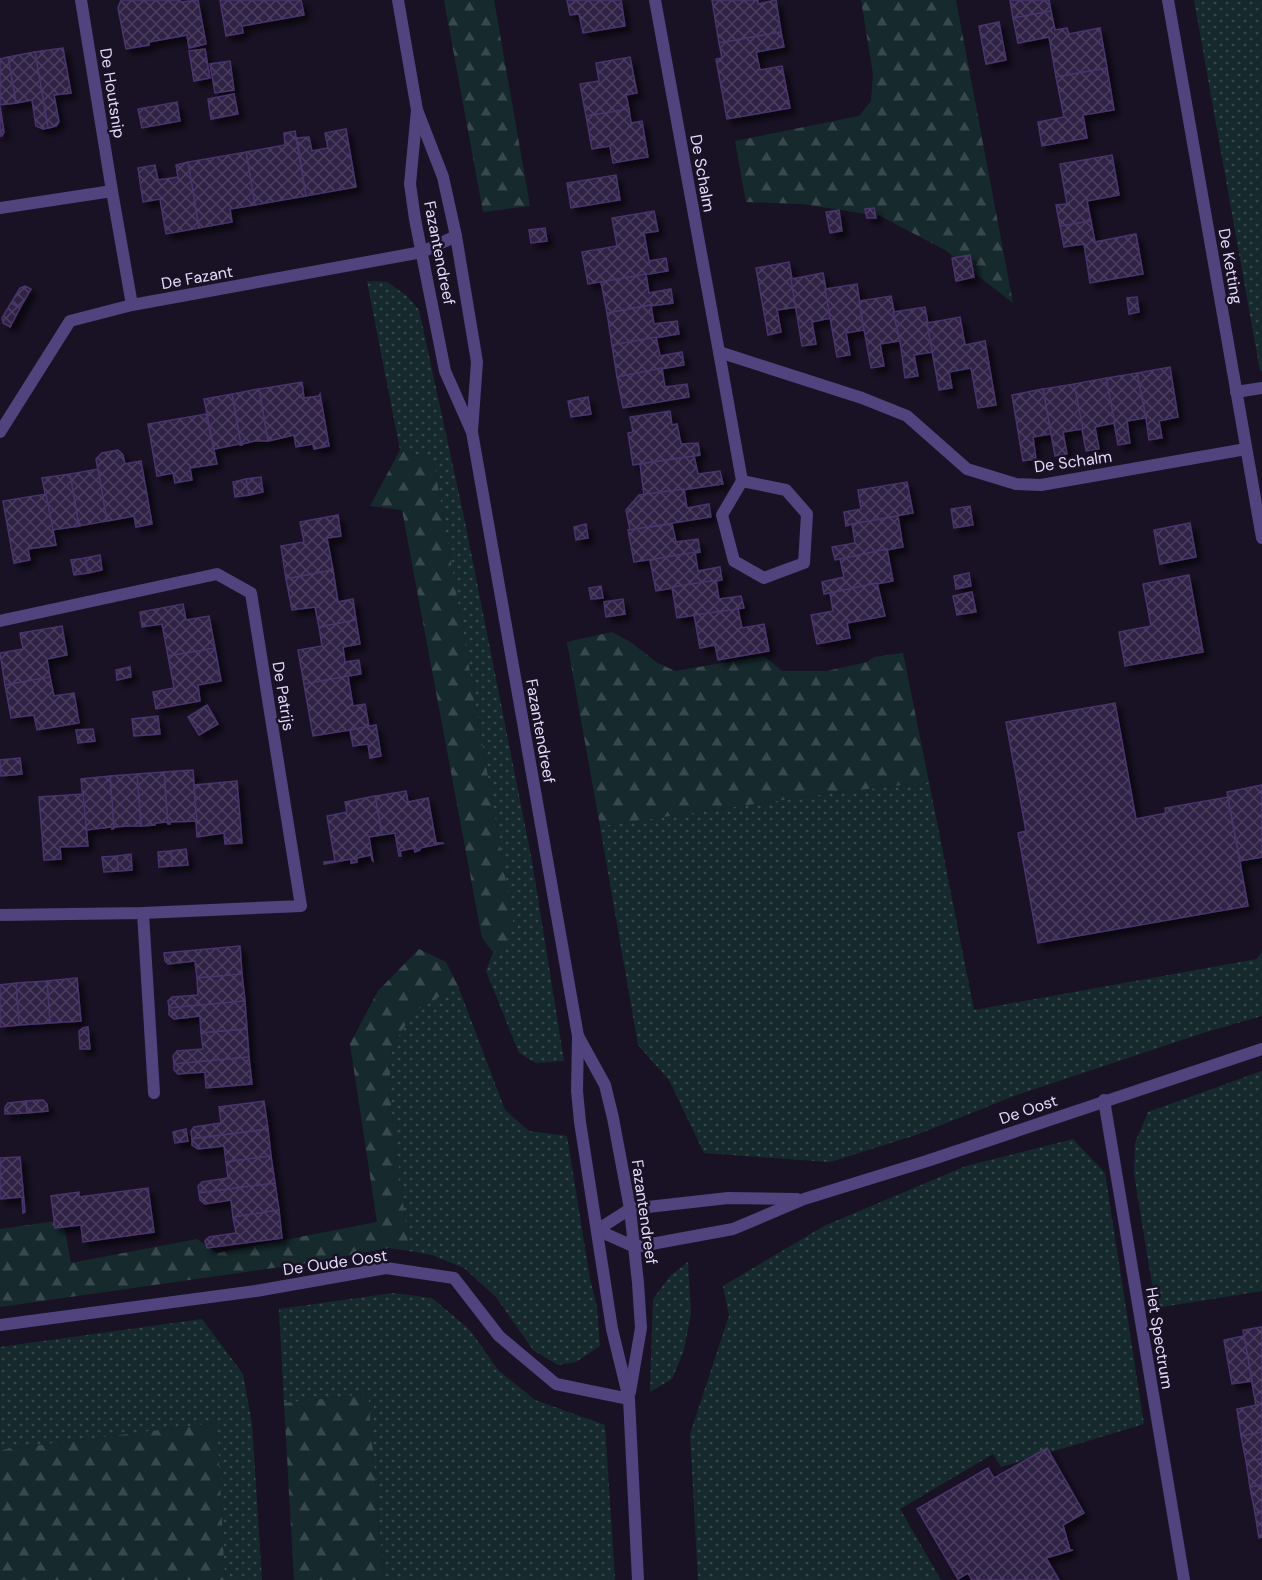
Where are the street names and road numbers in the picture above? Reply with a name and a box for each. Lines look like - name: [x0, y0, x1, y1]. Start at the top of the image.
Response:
- street label: De Houtsnip: [95, 46, 130, 140]
- street label: De Schalm: [685, 133, 720, 214]
- street label: Fazantendreef: [419, 199, 460, 307]
- street label: De Ketting: [1214, 227, 1248, 306]
- street label: De Fazant: [160, 261, 235, 294]
- street label: De Schalm: [1033, 446, 1113, 477]
- street label: De Patrijs: [268, 660, 299, 732]
- street label: Fazantendreef: [521, 677, 560, 785]
- street label: De Oost: [996, 1090, 1060, 1129]
- street label: Fazantendreef: [627, 1158, 662, 1266]
- street label: De Oude Oost: [282, 1245, 389, 1280]
- street label: Het Spectrum: [1141, 1285, 1178, 1391]

